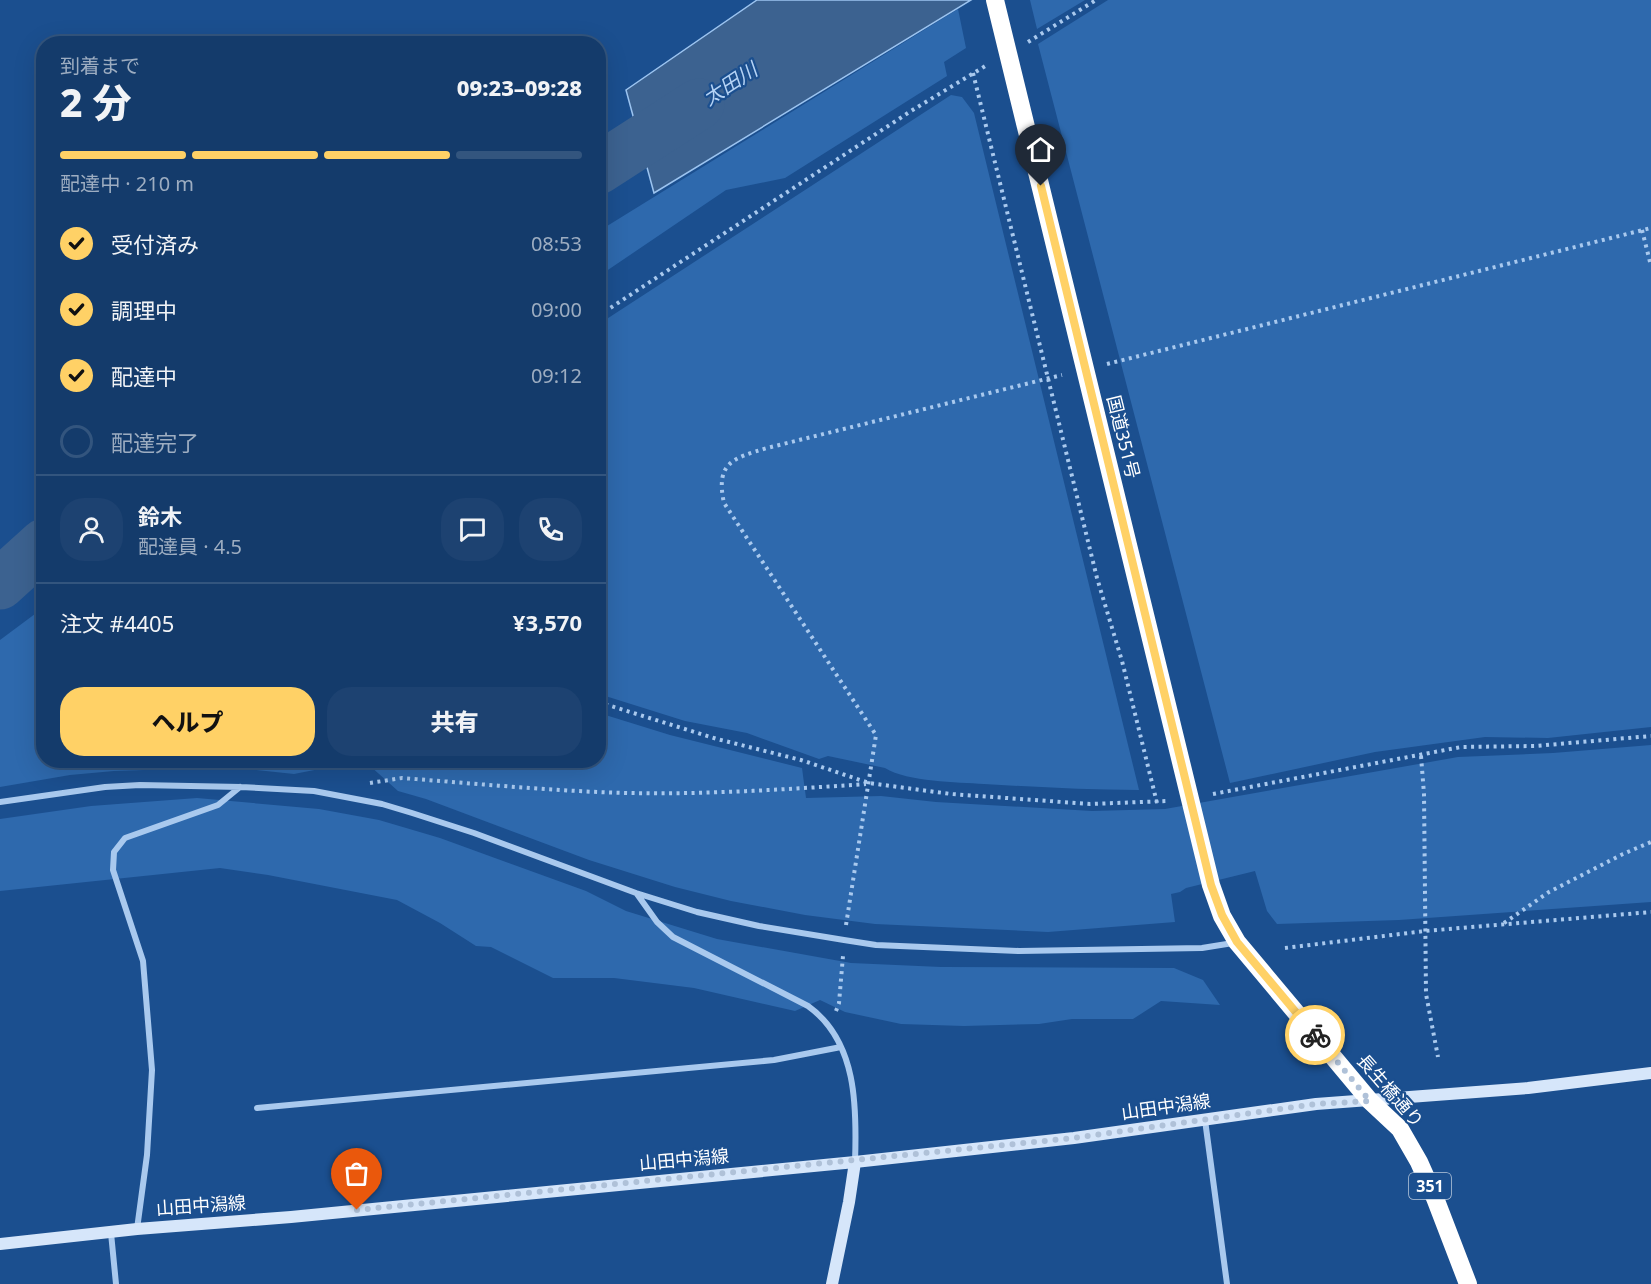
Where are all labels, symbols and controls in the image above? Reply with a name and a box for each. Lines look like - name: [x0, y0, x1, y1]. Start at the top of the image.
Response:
- text: 到着まで: [60, 52, 140, 79]
- water label: 太田川: [697, 55, 764, 111]
- text: 09:23–09:28: [457, 72, 582, 102]
- text: 2 分: [60, 75, 132, 128]
- pin: [1015, 124, 1066, 186]
- icon: home: [1024, 133, 1057, 166]
- text: 配達中 · 210 m: [60, 170, 194, 197]
- icon: check: [60, 227, 93, 260]
- text: 受付済み: [111, 229, 199, 259]
- text: 08:53: [531, 230, 582, 257]
- icon: check: [60, 293, 93, 326]
- text: 調理中: [111, 295, 177, 325]
- text: 09:00: [531, 296, 582, 323]
- icon: check: [60, 359, 93, 392]
- text: 配達中: [111, 361, 177, 391]
- text: 09:12: [531, 362, 582, 389]
- street label: 国道351号: [1102, 393, 1146, 481]
- text: 配達完了: [111, 427, 199, 457]
- button: person: [60, 498, 123, 561]
- button: chat: [441, 498, 504, 561]
- button: phone: [519, 498, 582, 561]
- text: 鈴木: [138, 501, 182, 531]
- text: 配達員 · 4.5: [138, 533, 242, 560]
- text: ¥3,570: [513, 607, 582, 637]
- text: 注文 #4405: [60, 608, 174, 638]
- button: ヘルプ: [60, 687, 315, 756]
- button: 共有: [327, 687, 582, 756]
- courier: [1285, 1005, 1345, 1065]
- icon: bike: [1299, 1019, 1332, 1052]
- street label: 長生橋通り: [1352, 1049, 1429, 1132]
- street label: 山田中潟線: [1120, 1088, 1212, 1124]
- street label: 山田中潟線: [638, 1143, 730, 1175]
- pin: [331, 1148, 382, 1210]
- icon: bag: [340, 1157, 373, 1190]
- road number: 351: [1409, 1173, 1451, 1199]
- street label: 山田中潟線: [155, 1190, 247, 1220]

